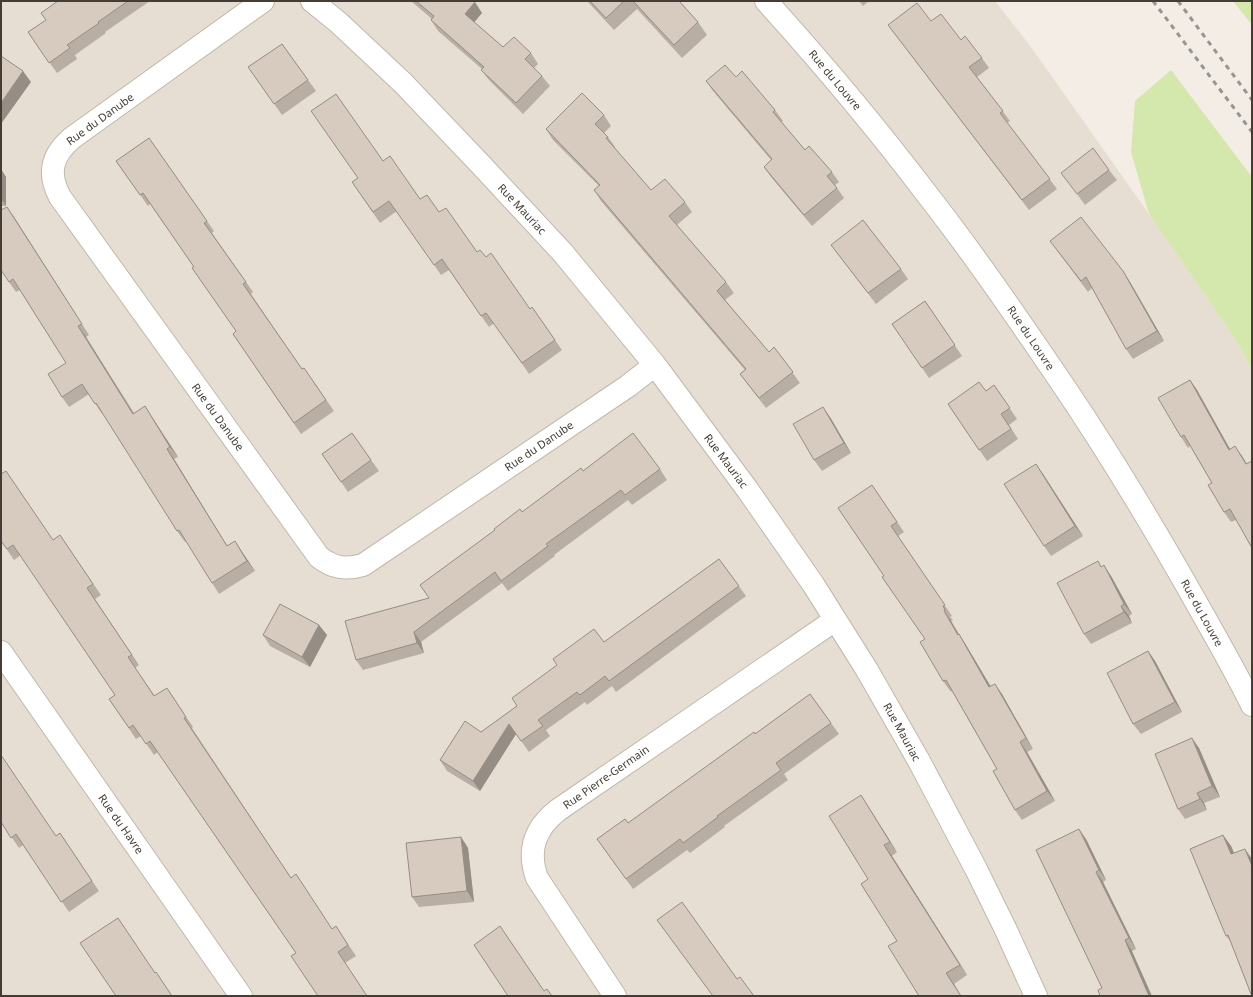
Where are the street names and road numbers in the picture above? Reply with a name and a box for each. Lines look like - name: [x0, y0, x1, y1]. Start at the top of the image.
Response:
- street label: Rue du Louvre: [806, 46, 865, 113]
- street label: Rue du Danube: [63, 89, 136, 148]
- street label: Rue Mauriac: [495, 180, 550, 237]
- street label: Rue du Louvre: [1004, 303, 1058, 373]
- street label: Rue du Danube: [189, 380, 248, 453]
- street label: Rue du Danube: [501, 417, 576, 474]
- street label: Rue Mauriac: [701, 430, 752, 491]
- street label: Rue du Louvre: [1178, 577, 1227, 649]
- street label: Rue Mauriac: [880, 700, 925, 764]
- street label: Rue Pierre-Germain: [560, 741, 652, 812]
- street label: Rue du Havre: [95, 791, 148, 857]

